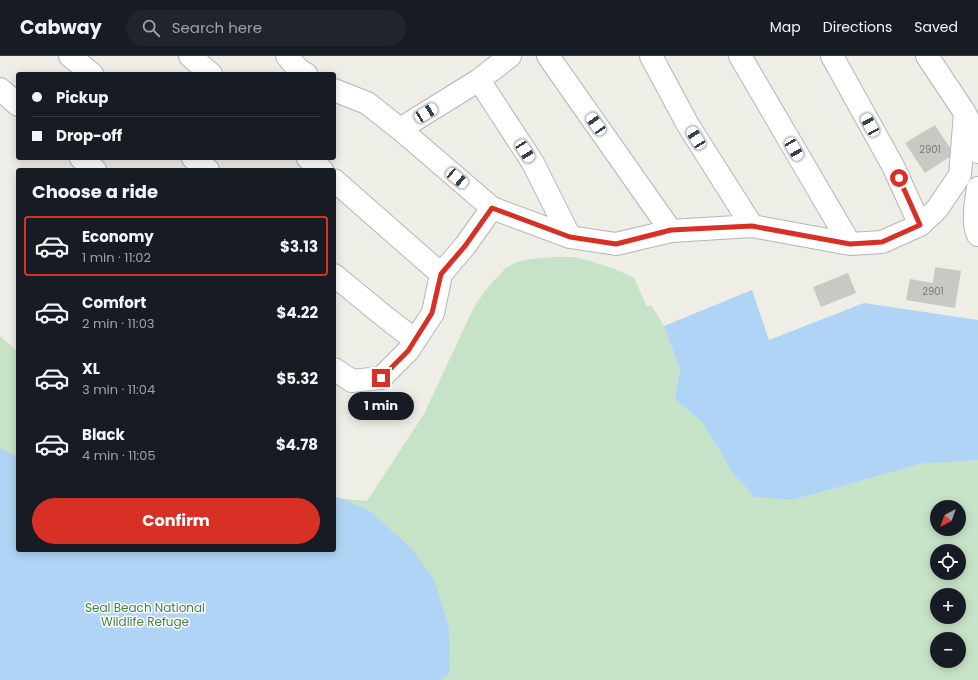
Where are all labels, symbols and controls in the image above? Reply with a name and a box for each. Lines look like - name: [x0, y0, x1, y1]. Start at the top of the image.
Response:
- search box: [126, 10, 406, 46]
- text: Cabway: [20, 14, 102, 41]
- icon: search: [140, 17, 162, 39]
- text: Search here: [172, 17, 262, 38]
- text: Map: [770, 17, 801, 37]
- text: Directions: [823, 17, 892, 37]
- text: Saved: [914, 17, 958, 37]
- text: Pickup: [56, 87, 108, 108]
- car: [413, 102, 439, 124]
- car: [584, 111, 608, 137]
- car: [859, 112, 881, 138]
- text: Drop-off: [56, 125, 122, 146]
- car: [685, 125, 707, 151]
- car: [783, 136, 805, 162]
- car: [513, 138, 537, 164]
- house number: 2901: [919, 142, 941, 157]
- car: [444, 166, 470, 190]
- route start: [890, 169, 908, 187]
- text: Choose a ride: [32, 179, 158, 204]
- text: Economy: [82, 226, 154, 247]
- icon: car: [34, 228, 70, 264]
- text: $3.13: [280, 236, 318, 257]
- text: 1 min · 11:02: [82, 248, 151, 267]
- house number: 2901: [922, 284, 944, 299]
- text: Comfort: [82, 292, 146, 313]
- icon: car: [34, 294, 70, 330]
- text: $4.22: [277, 302, 318, 323]
- text: 2 min · 11:03: [82, 314, 154, 333]
- text: XL: [82, 358, 100, 379]
- icon: car: [34, 360, 70, 396]
- text: $5.32: [277, 368, 318, 389]
- route end: [372, 369, 390, 387]
- text: 3 min · 11:04: [82, 380, 155, 399]
- callout: 1 min: [348, 392, 414, 420]
- text: 1 min: [364, 396, 398, 415]
- text: Black: [82, 424, 125, 445]
- icon: car: [34, 426, 70, 462]
- text: $4.78: [276, 434, 318, 455]
- text: 4 min · 11:05: [82, 446, 156, 465]
- button: Confirm: [32, 498, 320, 544]
- north arrow: [930, 500, 966, 536]
- map controls: [930, 500, 966, 668]
- button: locate: [930, 544, 966, 580]
- button: +: [930, 588, 966, 624]
- park label: Seal Beach National Wildlife Refuge: [85, 599, 205, 630]
- button: −: [930, 632, 966, 668]

